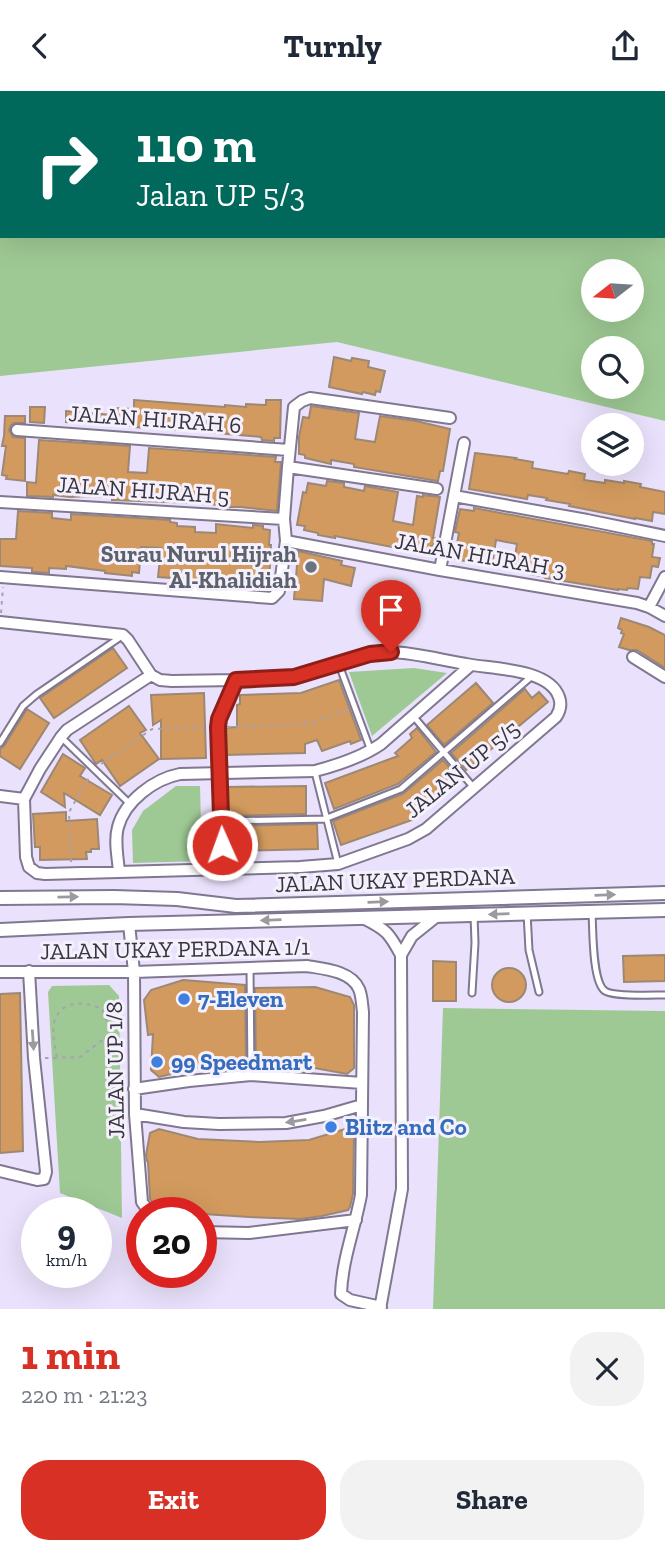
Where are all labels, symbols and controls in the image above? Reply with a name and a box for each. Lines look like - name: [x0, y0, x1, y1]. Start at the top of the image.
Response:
- icon: back: [21, 27, 59, 65]
- text: Turnly: [283, 27, 382, 65]
- icon: share: [606, 27, 644, 65]
- text: 110 m: [136, 116, 256, 175]
- icon: right: [21, 119, 112, 210]
- text: Jalan UP 5/3: [136, 176, 305, 214]
- north arrow: [581, 259, 644, 322]
- map controls: [581, 259, 644, 476]
- button: search: [581, 336, 644, 399]
- street label: JALAN HIJRAH 6: [68, 399, 242, 439]
- button: layers: [581, 413, 644, 476]
- street label: JALAN HIJRAH 5: [56, 470, 230, 510]
- street label: JALAN HIJRAH 3: [393, 526, 567, 584]
- place label: Surau Nurul Hijrah Al-Khalidiah: [101, 540, 298, 594]
- marker: Surau Nurul Hijrah Al-Khalidiah: [303, 559, 319, 575]
- pin: [361, 580, 421, 652]
- icon: arrive: [372, 591, 410, 629]
- street label: JALAN UP 5/5: [399, 714, 525, 824]
- position arrow: [185, 808, 259, 882]
- street label: JALAN UKAY PERDANA: [275, 862, 516, 898]
- one-way arrow: [594, 889, 616, 900]
- one-way arrow: [57, 891, 79, 903]
- one-way arrow: [367, 897, 389, 908]
- one-way arrow: [488, 909, 510, 920]
- one-way arrow: [260, 915, 282, 926]
- street label: JALAN UKAY PERDANA 1/1: [40, 933, 310, 965]
- place label: 7-Eleven: [198, 985, 284, 1013]
- marker: 7-Eleven: [176, 991, 192, 1007]
- street label: JALAN UP 1/8: [100, 1001, 130, 1139]
- one-way arrow: [28, 1029, 39, 1051]
- place label: 99 Speedmart: [171, 1048, 313, 1076]
- marker: 99 Speedmart: [149, 1054, 165, 1070]
- place label: Blitz and Co: [345, 1113, 467, 1141]
- one-way arrow: [285, 1116, 307, 1127]
- marker: Blitz and Co: [323, 1119, 339, 1135]
- speed limit sign: 20: [126, 1197, 217, 1288]
- text: 9: [57, 1212, 76, 1254]
- text: km/h: [46, 1249, 87, 1271]
- text: 1 min: [21, 1329, 120, 1380]
- button: close: [570, 1332, 644, 1406]
- text: 220 m · 21:23: [21, 1381, 147, 1409]
- button: Exit: [21, 1460, 326, 1540]
- button: Share: [340, 1460, 644, 1540]

